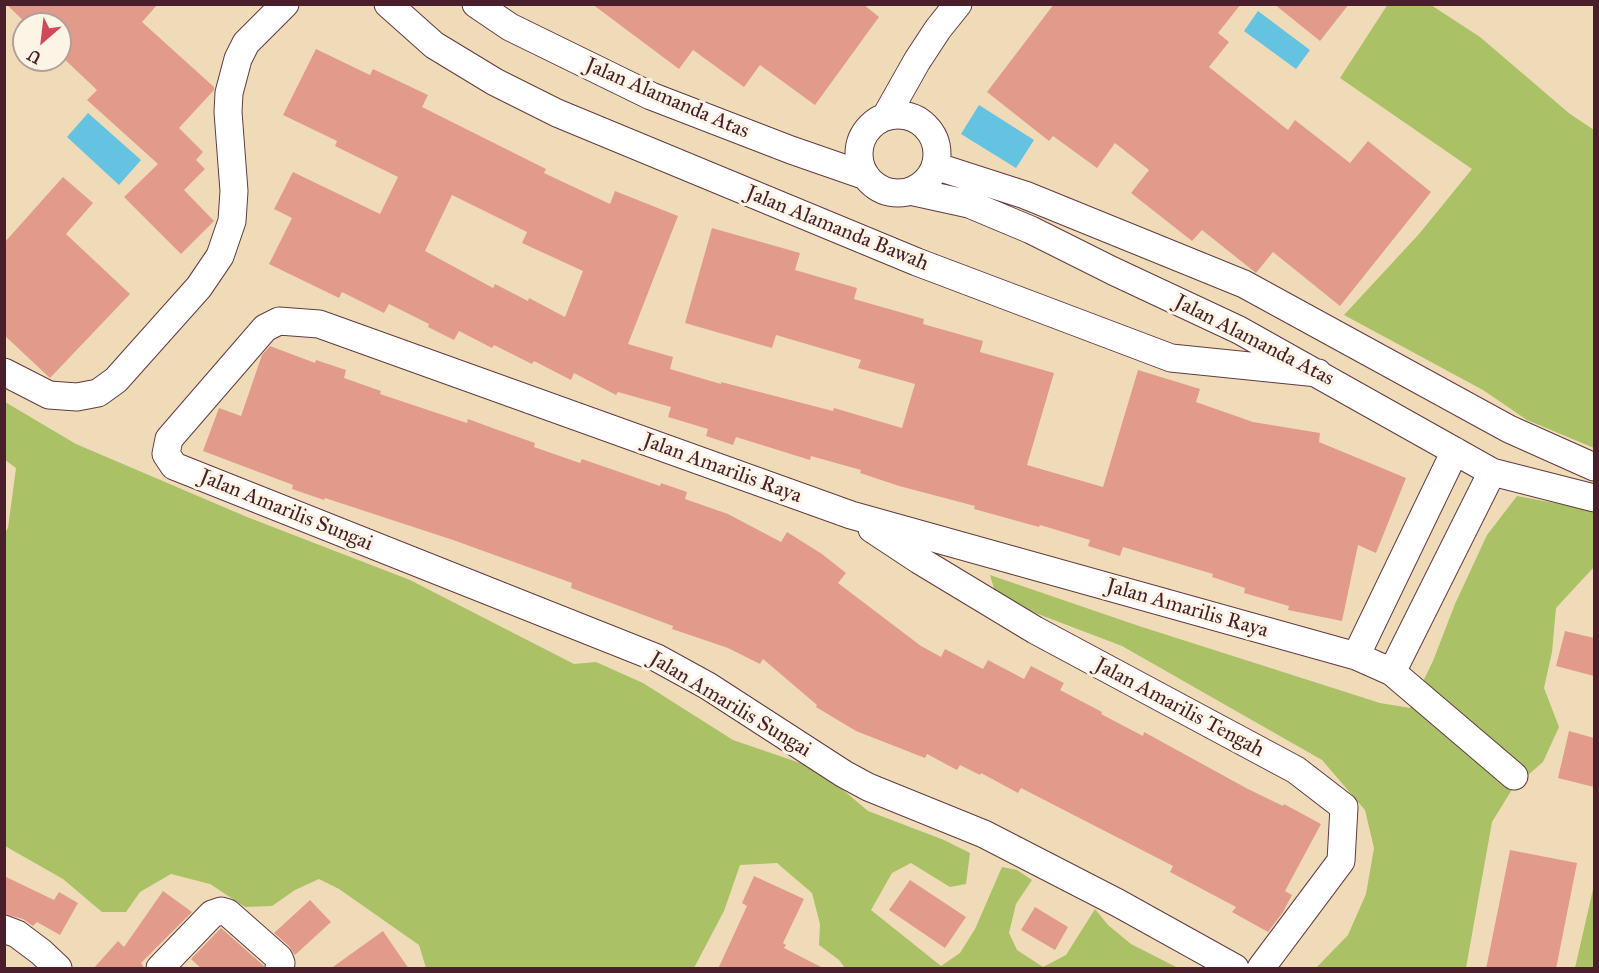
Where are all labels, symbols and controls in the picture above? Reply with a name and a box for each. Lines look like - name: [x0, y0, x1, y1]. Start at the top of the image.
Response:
- north arrow: [12, 12, 72, 72]
- text: U: [24, 45, 44, 68]
- street label: Jalan Alamanda Atas: [581, 53, 753, 145]
- street label: Jalan Alamanda Bawah: [742, 181, 932, 277]
- street label: Jalan Alamanda Atas: [1170, 290, 1338, 392]
- street label: Jalan Amarilis Raya: [639, 429, 805, 509]
- street label: Jalan Amarilis Sungai: [196, 465, 376, 557]
- street label: Jalan Amarilis Raya: [1103, 574, 1271, 644]
- street label: Jalan Amarilis Sungai: [645, 647, 815, 763]
- street label: Jalan Amarilis Tengah: [1090, 653, 1268, 763]

